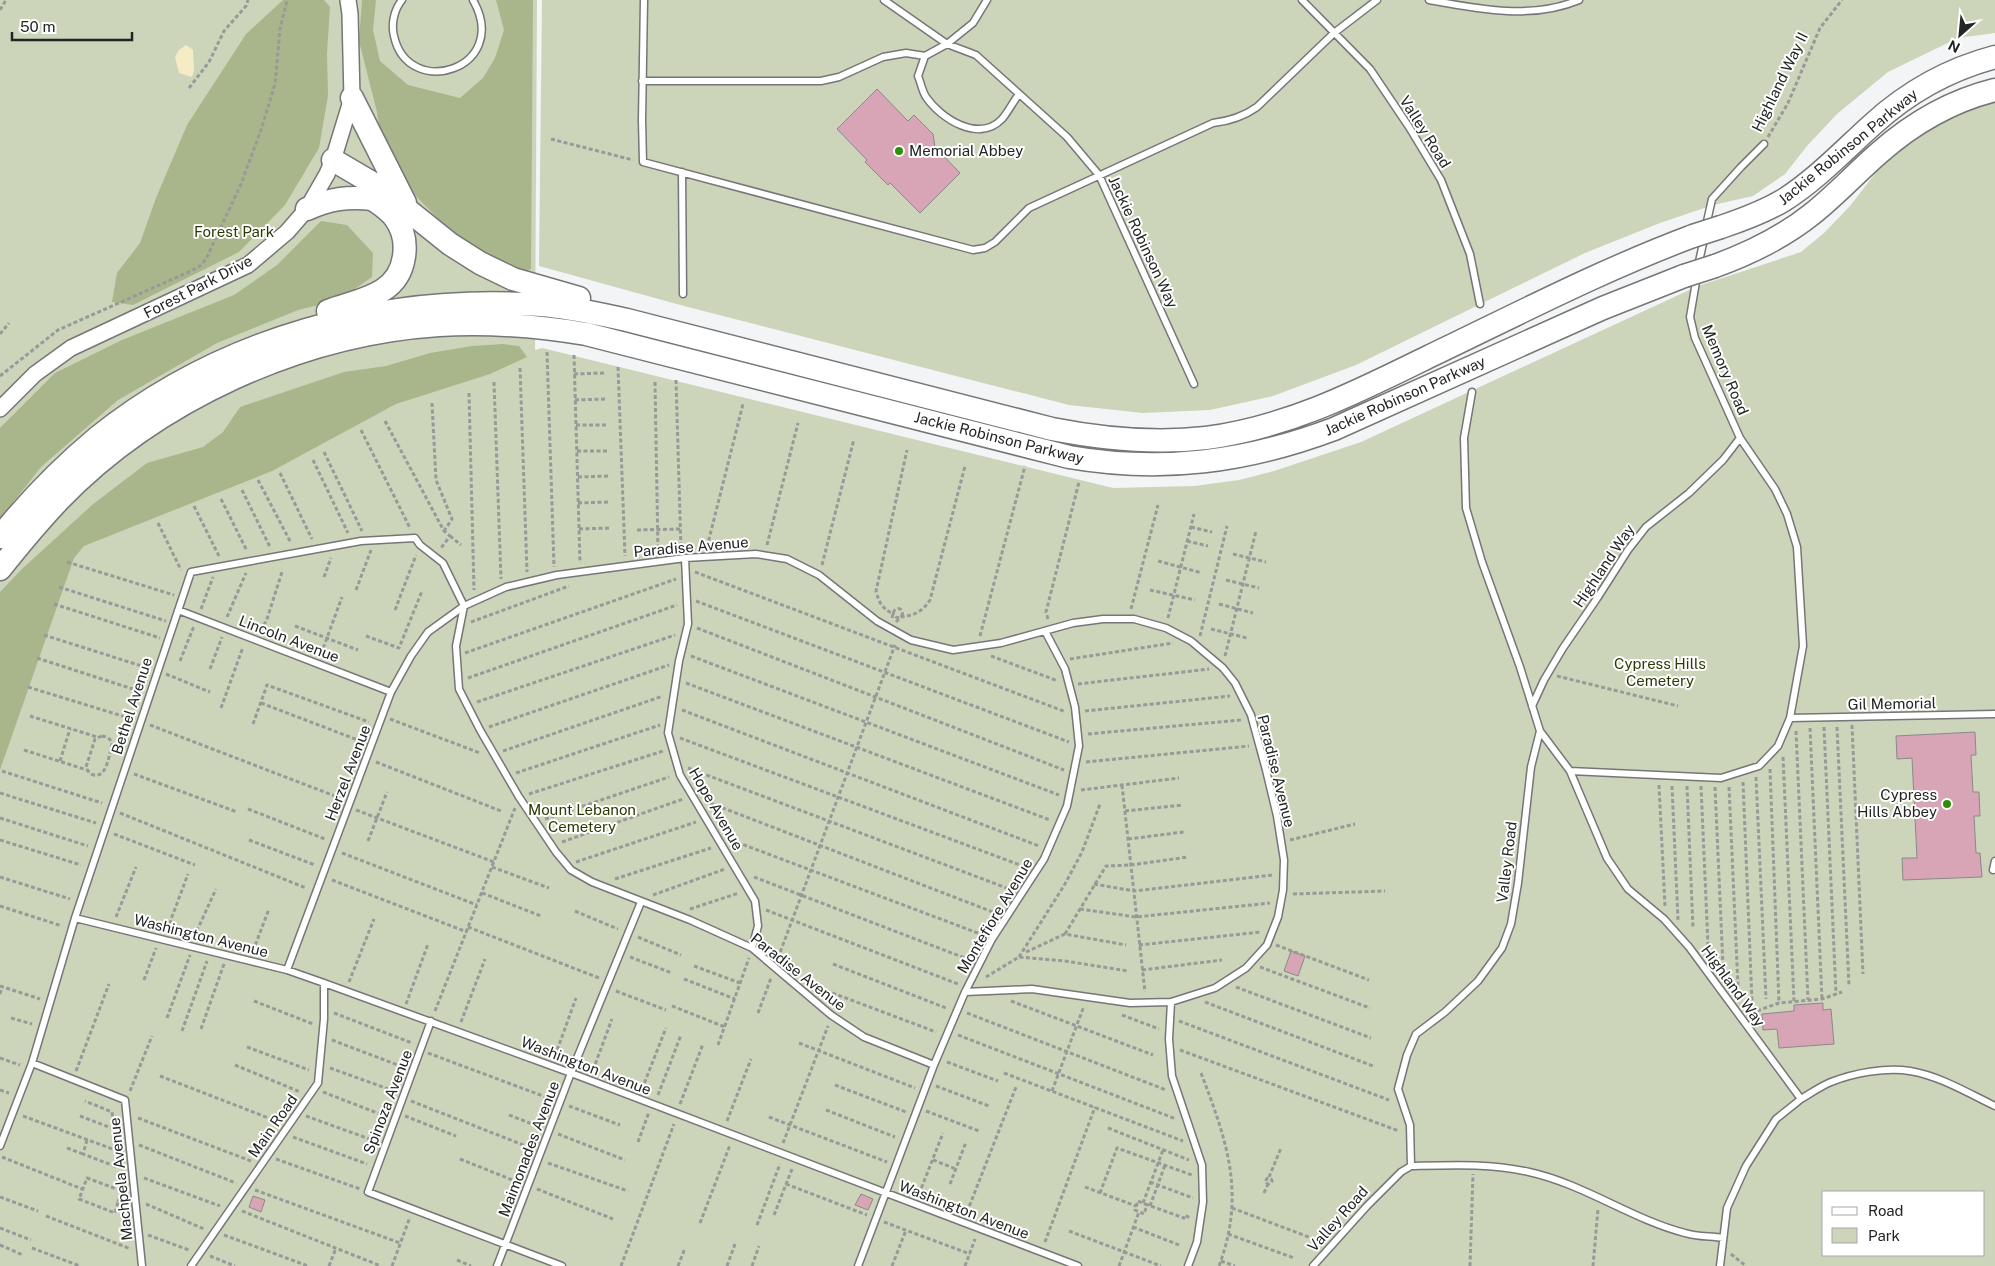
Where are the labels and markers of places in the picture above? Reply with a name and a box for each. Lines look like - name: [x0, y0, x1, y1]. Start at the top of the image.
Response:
- place label: Memorial Abbey: [909, 142, 1023, 159]
- marker: Memorial Abbey: [893, 145, 905, 157]
- place label: Cypress Hills Abbey: [1857, 786, 1937, 820]
- marker: Cypress Hills Abbey: [1941, 798, 1953, 810]

